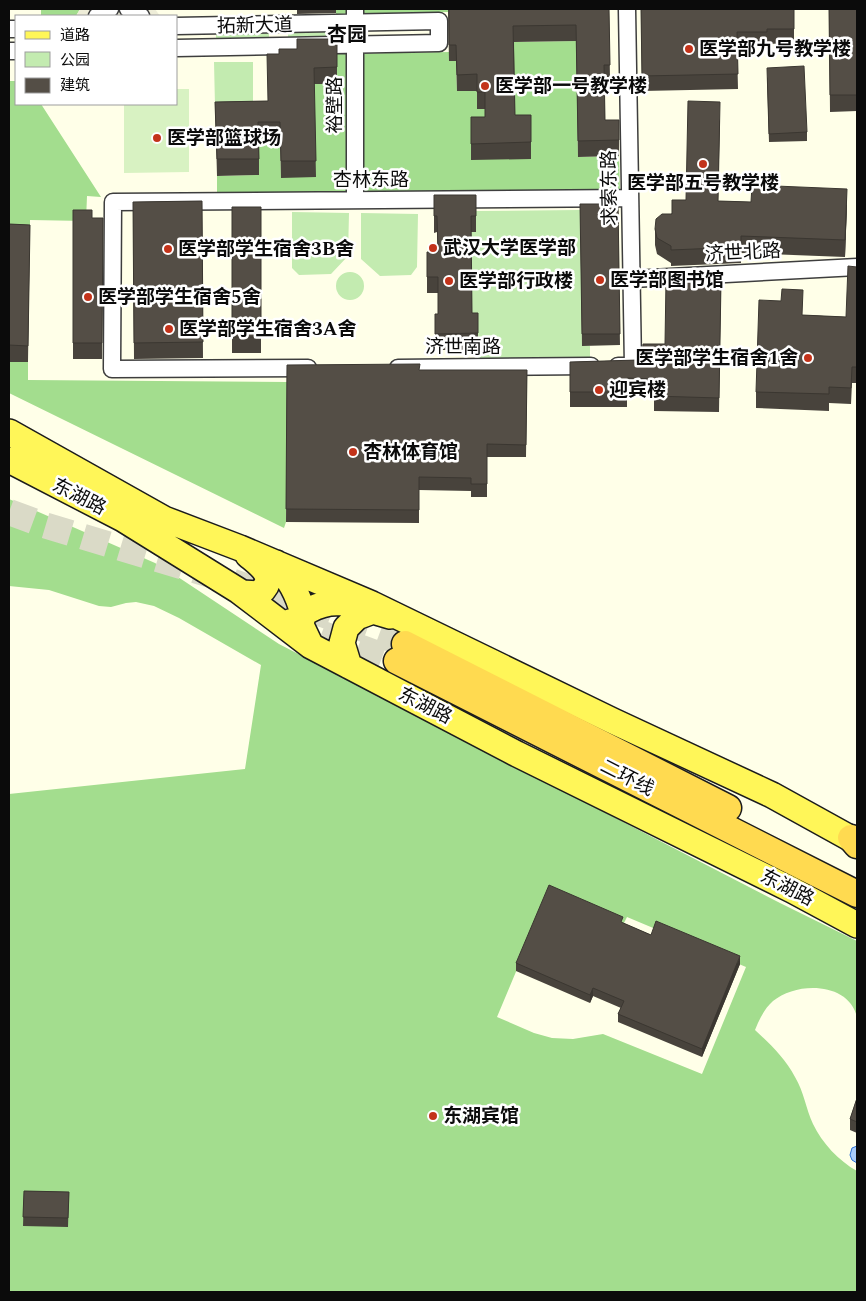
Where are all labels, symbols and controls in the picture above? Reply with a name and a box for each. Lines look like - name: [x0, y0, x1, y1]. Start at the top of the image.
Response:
- street label: 拓新大道: [217, 11, 293, 41]
- legend: [15, 15, 178, 105]
- district label: 杏园: [327, 20, 367, 50]
- text: 道路: [60, 24, 90, 47]
- place label: 医学部九号教学楼: [699, 35, 851, 64]
- marker: 医学部九号教学楼: [683, 43, 695, 55]
- text: 公园: [60, 49, 90, 72]
- place label: 医学部一号教学楼: [495, 72, 647, 101]
- text: 建筑: [60, 74, 90, 97]
- street label: 裕壁路: [321, 76, 350, 134]
- marker: 医学部一号教学楼: [479, 80, 491, 92]
- place label: 医学部篮球场: [167, 124, 281, 153]
- marker: 医学部篮球场: [151, 132, 163, 144]
- street label: 求索东路: [595, 150, 625, 226]
- marker: 医学部五号教学楼: [697, 158, 709, 170]
- street label: 杏林东路: [333, 166, 409, 195]
- place label: 医学部五号教学楼: [627, 169, 779, 198]
- place label: 武汉大学医学部: [443, 234, 576, 263]
- place label: 医学部学生宿舍3B舍: [178, 235, 354, 264]
- street label: 济世北路: [704, 237, 782, 269]
- marker: 武汉大学医学部: [427, 242, 439, 254]
- marker: 医学部学生宿舍3B舍: [162, 243, 174, 255]
- place label: 医学部图书馆: [610, 266, 724, 295]
- place label: 医学部行政楼: [459, 267, 573, 296]
- marker: 医学部图书馆: [594, 274, 606, 286]
- marker: 医学部行政楼: [443, 275, 455, 287]
- place label: 医学部学生宿舍5舍: [98, 283, 261, 312]
- marker: 医学部学生宿舍5舍: [82, 291, 94, 303]
- place label: 医学部学生宿舍3A舍: [179, 315, 356, 344]
- marker: 医学部学生宿舍3A舍: [163, 323, 175, 335]
- street label: 济世南路: [425, 333, 501, 362]
- place label: 医学部学生宿舍1舍: [635, 344, 798, 373]
- marker: 医学部学生宿舍1舍: [802, 352, 814, 364]
- place label: 迎宾楼: [609, 376, 666, 405]
- marker: 迎宾楼: [593, 384, 605, 396]
- place label: 杏林体育馆: [363, 438, 458, 467]
- marker: 杏林体育馆: [347, 446, 359, 458]
- street label: 东湖路: [47, 471, 111, 523]
- street label: 东湖路: [393, 680, 457, 732]
- street label: 二环线: [595, 752, 659, 804]
- street label: 东湖路: [755, 862, 819, 914]
- place label: 东湖宾馆: [443, 1102, 519, 1131]
- marker: 东湖宾馆: [427, 1110, 439, 1122]

